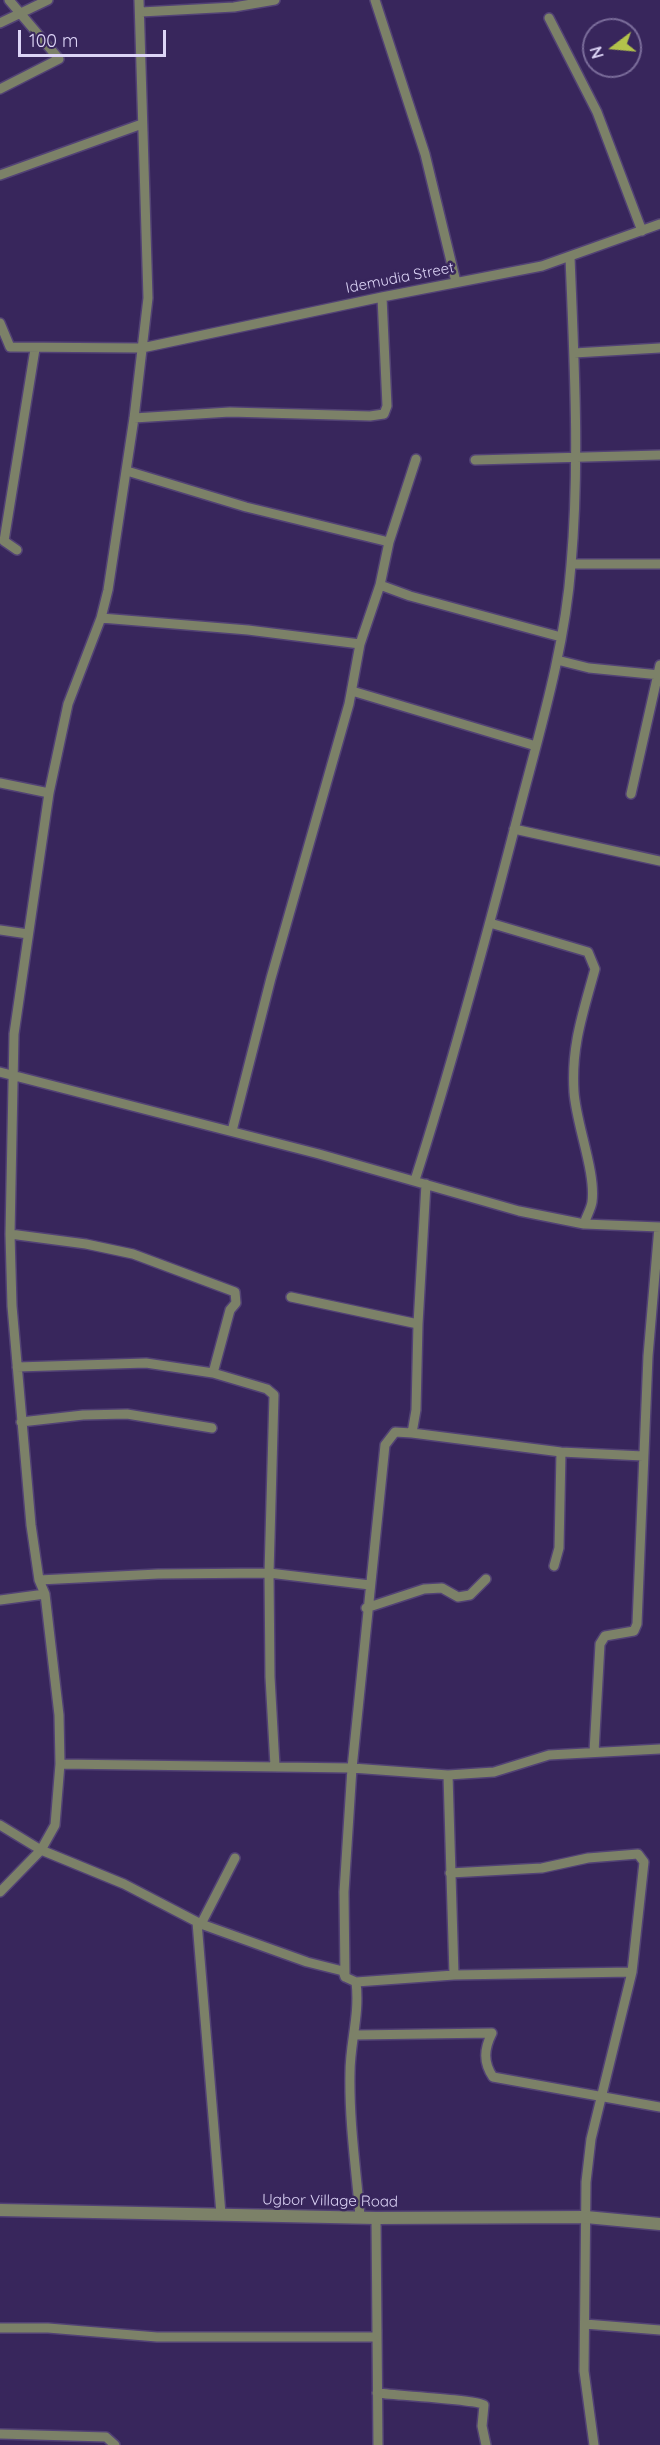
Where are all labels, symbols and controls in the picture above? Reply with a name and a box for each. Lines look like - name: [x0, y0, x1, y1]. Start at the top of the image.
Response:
- scale bar: [21, 18, 170, 56]
- north arrow: [582, 18, 642, 78]
- text: 100 m: [29, 29, 78, 52]
- text: N: [585, 44, 608, 61]
- street label: Idemudia Street: [344, 259, 456, 297]
- street label: Ugbor Village Road: [262, 2191, 398, 2211]

